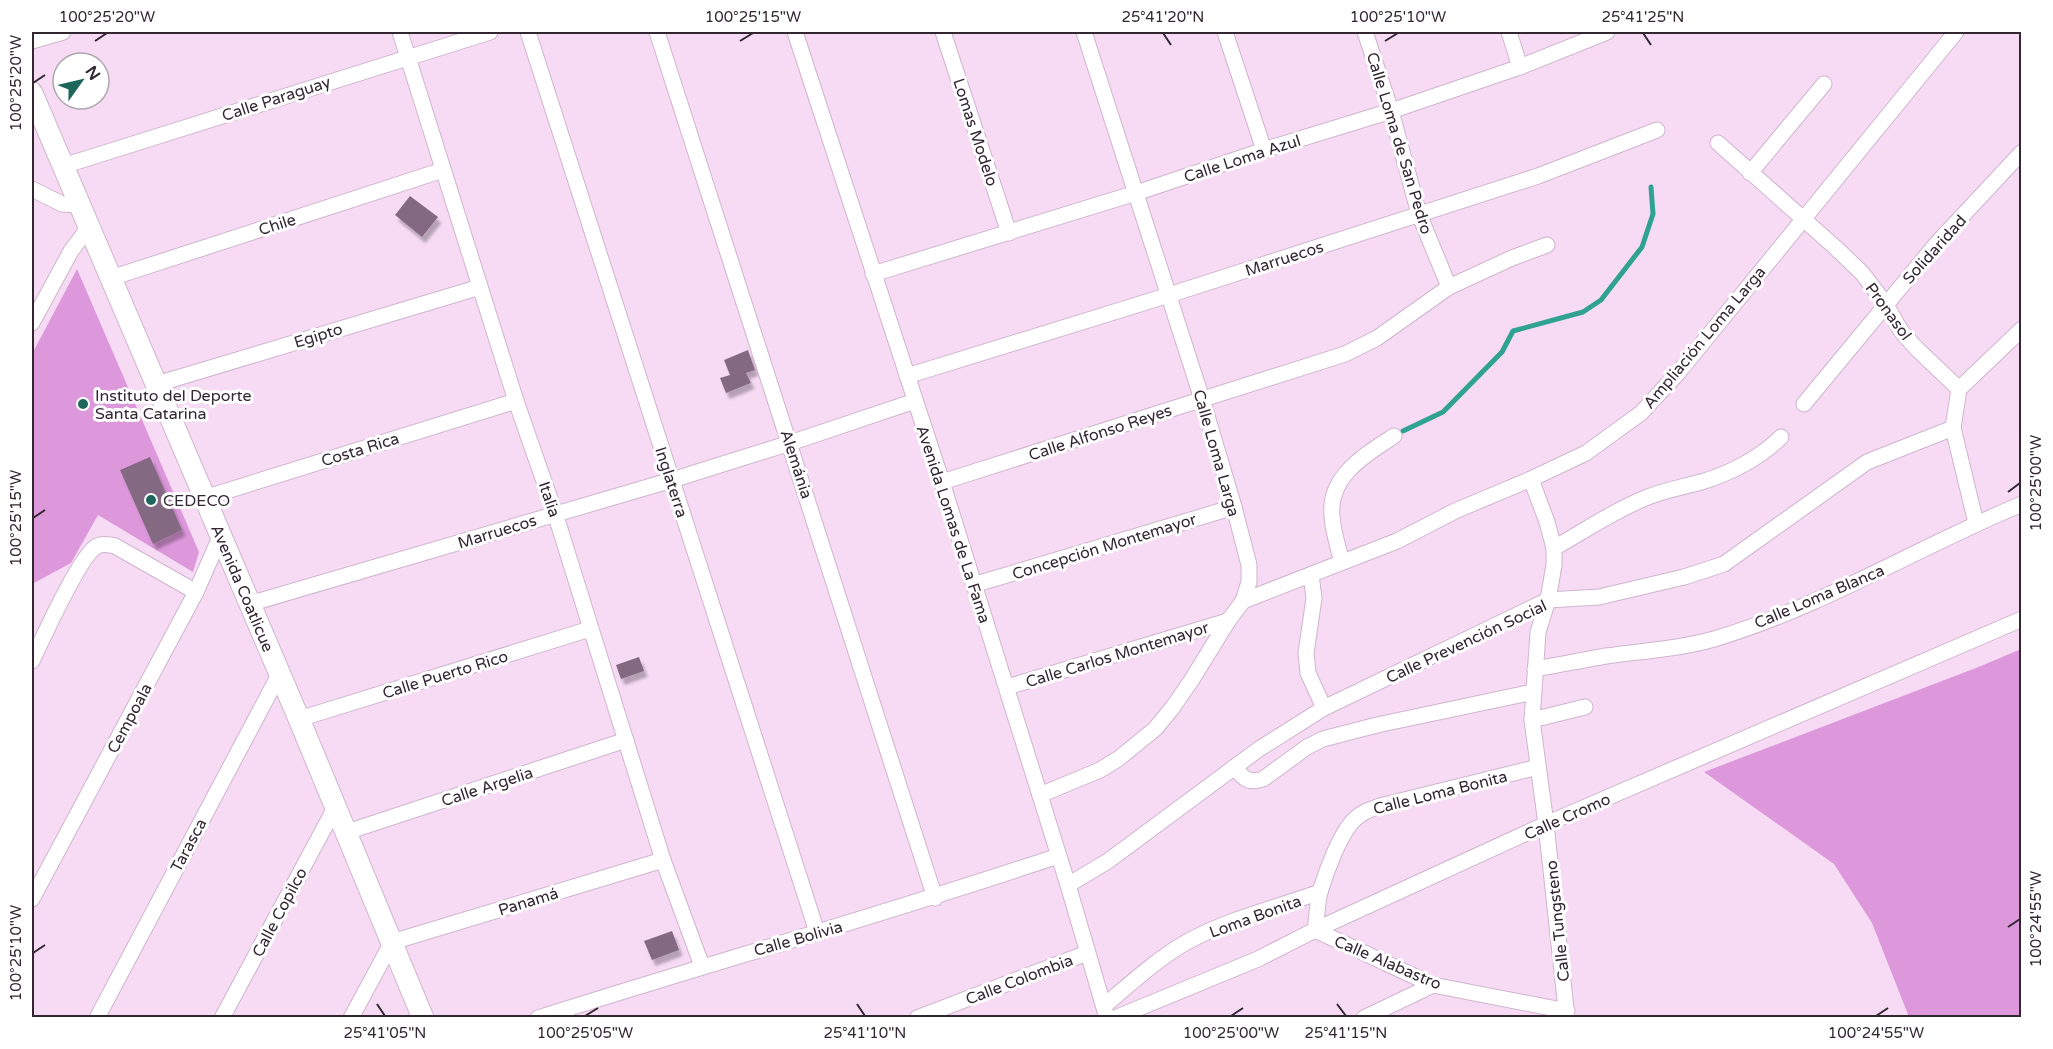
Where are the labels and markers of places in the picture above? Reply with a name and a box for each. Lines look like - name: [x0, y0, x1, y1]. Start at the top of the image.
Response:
- place label: Instituto del Deporte Santa Catarina: [95, 386, 252, 424]
- marker: Instituto del Deporte Santa Catarina: [76, 397, 90, 411]
- place label: CEDECO: [163, 491, 230, 511]
- marker: CEDECO: [144, 493, 158, 507]

